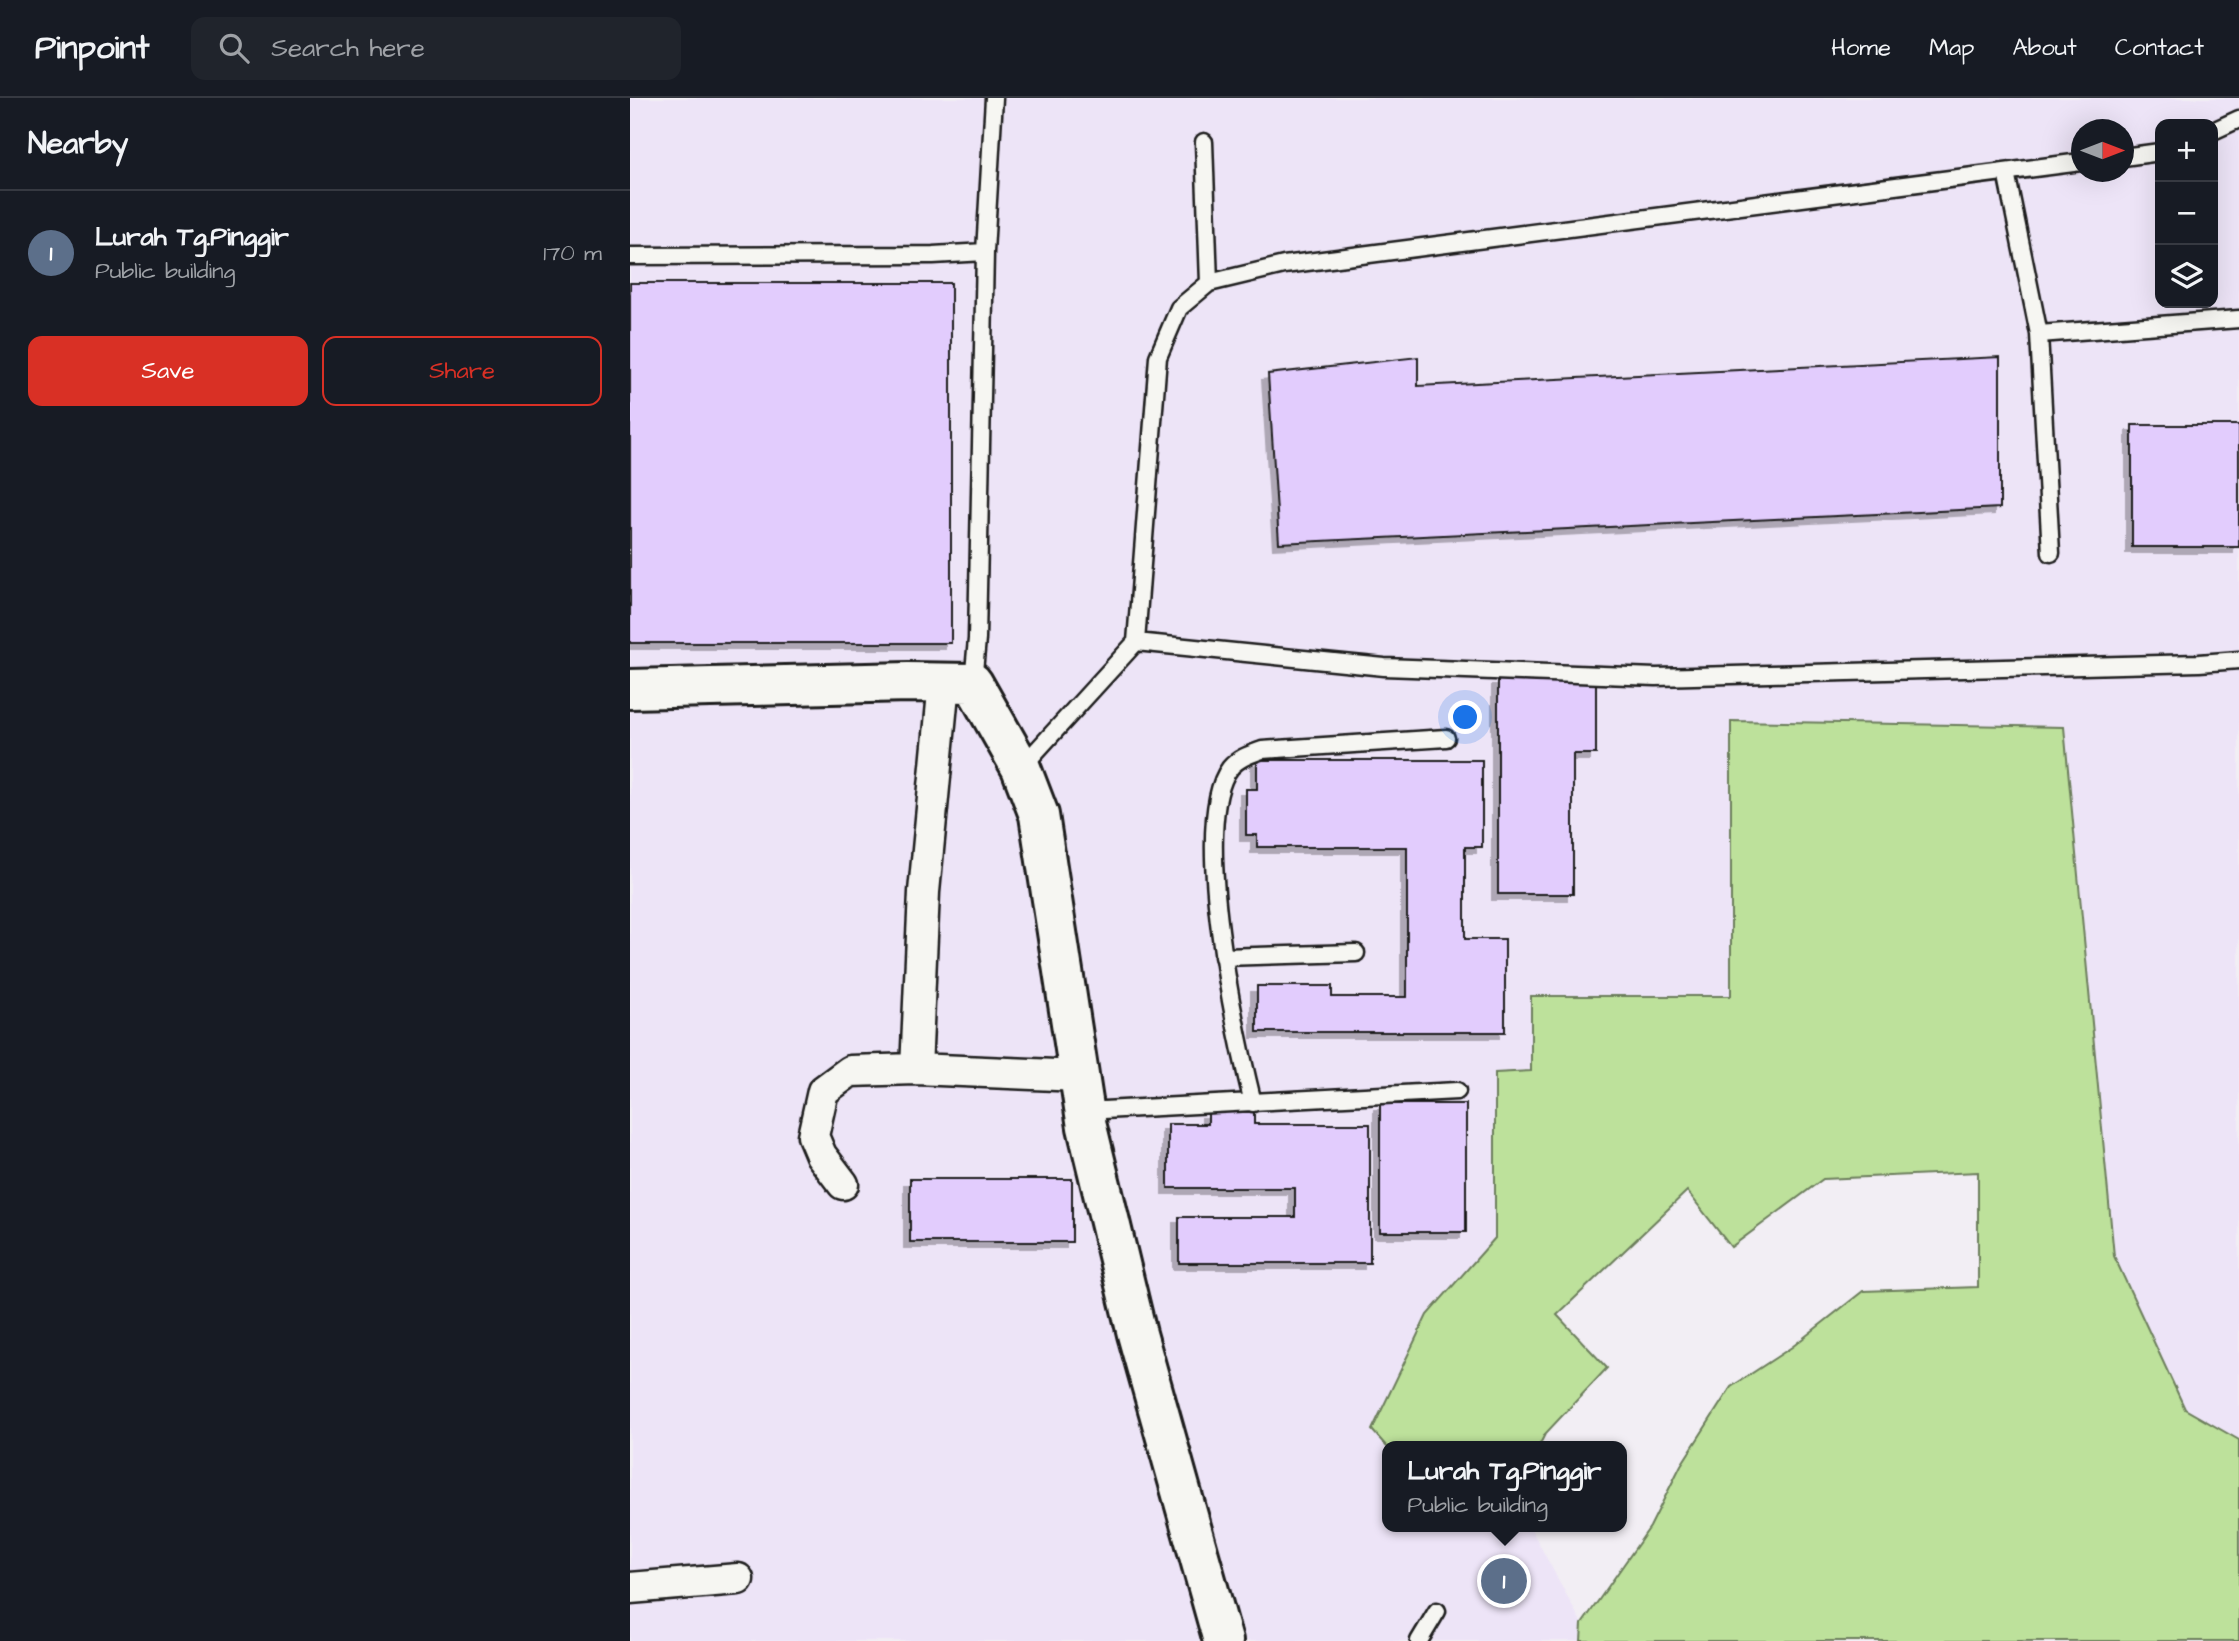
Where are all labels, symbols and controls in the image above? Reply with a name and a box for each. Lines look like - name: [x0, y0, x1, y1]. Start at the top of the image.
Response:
- search box: [191, 17, 681, 80]
- text: Pinpoint: [35, 25, 149, 71]
- icon: search: [215, 29, 253, 67]
- text: Search here: [271, 30, 425, 66]
- text: Home: [1831, 31, 1891, 65]
- text: Map: [1929, 31, 1974, 65]
- text: About: [2012, 31, 2077, 65]
- text: Contact: [2115, 31, 2204, 65]
- north arrow: [2071, 119, 2134, 182]
- map controls: [2155, 119, 2218, 308]
- button: +: [2155, 119, 2218, 182]
- text: Nearby: [28, 123, 128, 165]
- button: −: [2155, 182, 2218, 245]
- text: Lurah Tg.Pinggir: [95, 219, 289, 255]
- text: 1: [50, 237, 52, 269]
- text: 170 m: [543, 237, 602, 269]
- button: layers: [2155, 245, 2218, 308]
- text: Public building: [95, 255, 235, 287]
- button: Save: [28, 336, 308, 406]
- button: Share: [322, 336, 602, 406]
- your location: [1448, 700, 1482, 734]
- popup: [1382, 1441, 1627, 1532]
- text: Lurah Tg.Pinggir: [1408, 1453, 1601, 1489]
- text: Public building: [1408, 1489, 1548, 1521]
- pin: 1: [1481, 1555, 1527, 1607]

